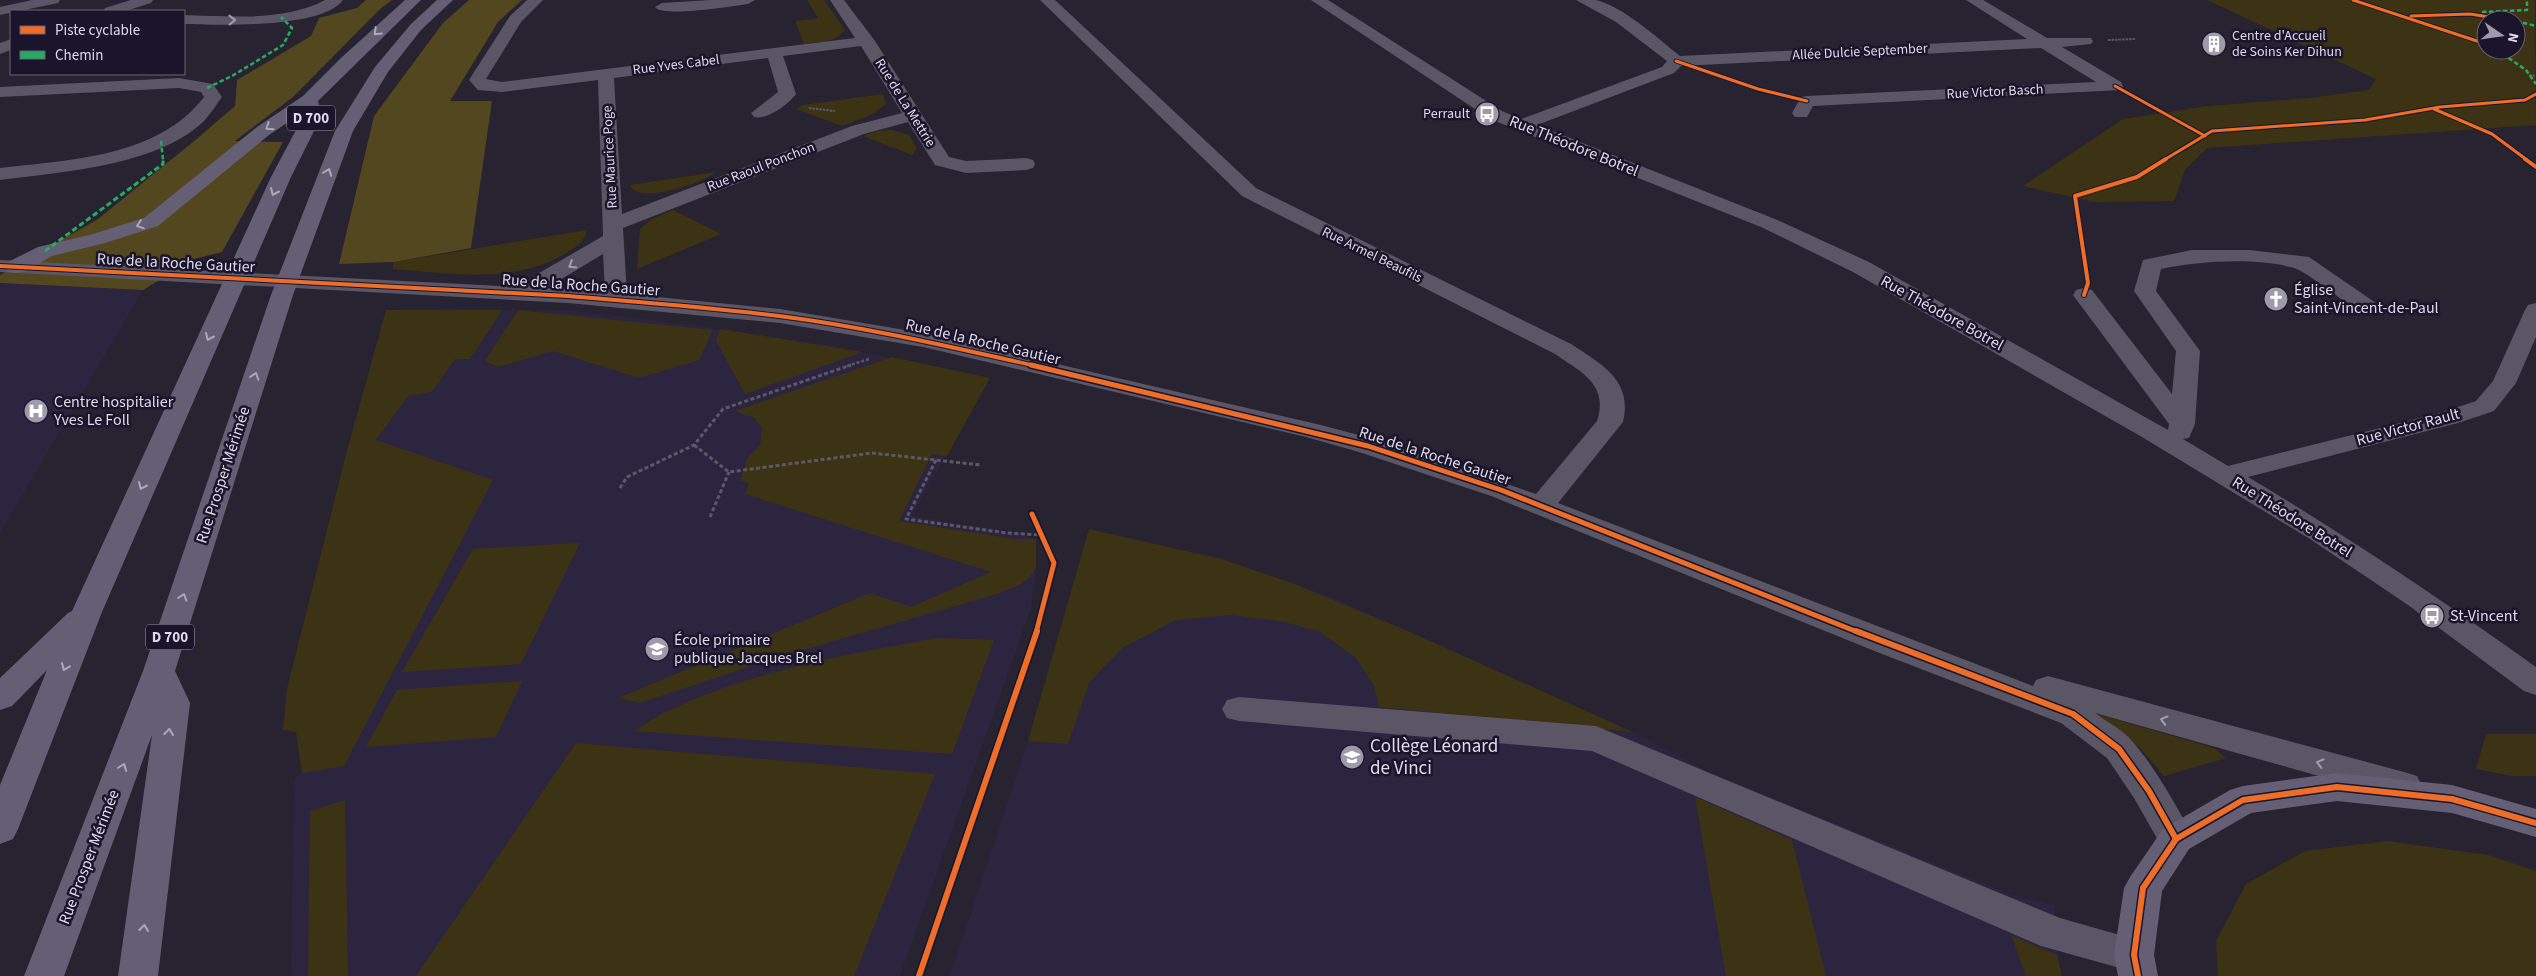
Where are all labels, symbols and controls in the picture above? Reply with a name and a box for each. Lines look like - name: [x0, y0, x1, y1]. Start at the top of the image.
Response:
- legend: [10, 10, 185, 75]
- north arrow: [2476, 10, 2526, 60]
- one-way arrow: [229, 15, 237, 25]
- text: Piste cyclable: [55, 20, 140, 41]
- one-way arrow: [374, 26, 383, 35]
- place label: Centre d'Accueil de Soins Ker Dihun: [2232, 26, 2342, 62]
- building icon: Centre d'Accueil de Soins Ker Dihun: [2201, 31, 2227, 57]
- text: N: [2502, 31, 2523, 44]
- street label: Allée Dulcie September: [1792, 38, 1928, 66]
- text: Chemin: [55, 45, 104, 66]
- street label: Rue Yves Cabel: [632, 50, 721, 80]
- street label: Rue de La Mettrie: [870, 55, 940, 151]
- street label: Rue Victor Basch: [1946, 79, 2044, 105]
- bus stop icon: Perrault: [1474, 101, 1500, 127]
- place label: Perrault: [1423, 104, 1470, 124]
- street label: Rue Maurice Poge: [597, 105, 623, 209]
- road number: D 700: [287, 106, 335, 130]
- street label: Rue Théodore Botrel: [1506, 110, 1642, 182]
- one-way arrow: [265, 121, 274, 130]
- street label: Rue Raoul Ponchon: [704, 137, 818, 197]
- one-way arrow: [322, 168, 332, 177]
- one-way arrow: [270, 187, 280, 196]
- one-way arrow: [136, 219, 145, 229]
- street label: Rue Armel Beaufils: [1318, 222, 1426, 288]
- street label: Rue de la Roche Gautier: [96, 248, 256, 278]
- one-way arrow: [568, 259, 577, 269]
- street label: Rue de la Roche Gautier: [501, 268, 661, 302]
- street label: Rue Théodore Botrel: [1877, 270, 2007, 356]
- place label: Église Saint-Vincent-de-Paul: [2294, 279, 2439, 319]
- church icon: Église Saint-Vincent-de-Paul: [2263, 286, 2289, 312]
- street label: Rue de la Roche Gautier: [903, 313, 1063, 371]
- one-way arrow: [205, 332, 216, 341]
- one-way arrow: [249, 372, 259, 380]
- place label: Centre hospitalier Yves Le Foll: [53, 391, 174, 431]
- hospital icon: Centre hospitalier Yves Le Foll: [23, 398, 49, 424]
- street label: Rue Victor Rault: [2354, 402, 2463, 451]
- street label: Rue Prosper Mérimée: [191, 404, 255, 546]
- street label: Rue de la Roche Gautier: [1356, 421, 1514, 491]
- street label: Rue Théodore Botrel: [2228, 471, 2356, 563]
- one-way arrow: [138, 481, 149, 490]
- one-way arrow: [177, 593, 187, 602]
- bus stop icon: St-Vincent: [2419, 603, 2445, 629]
- place label: St-Vincent: [2450, 605, 2518, 627]
- road number: D 700: [146, 624, 194, 650]
- place label: École primaire publique Jacques Brel: [674, 629, 822, 669]
- school or university icon: École primaire publique Jacques Brel: [644, 636, 670, 662]
- one-way arrow: [61, 662, 71, 671]
- one-way arrow: [2159, 715, 2168, 726]
- one-way arrow: [163, 727, 174, 735]
- place label: Collège Léonard de Vinci: [1370, 733, 1498, 782]
- school or university icon: Collège Léonard de Vinci: [1339, 744, 1365, 770]
- one-way arrow: [2316, 758, 2325, 769]
- one-way arrow: [117, 763, 127, 771]
- street label: Rue Prosper Mérimée: [53, 786, 125, 927]
- one-way arrow: [138, 923, 149, 931]

